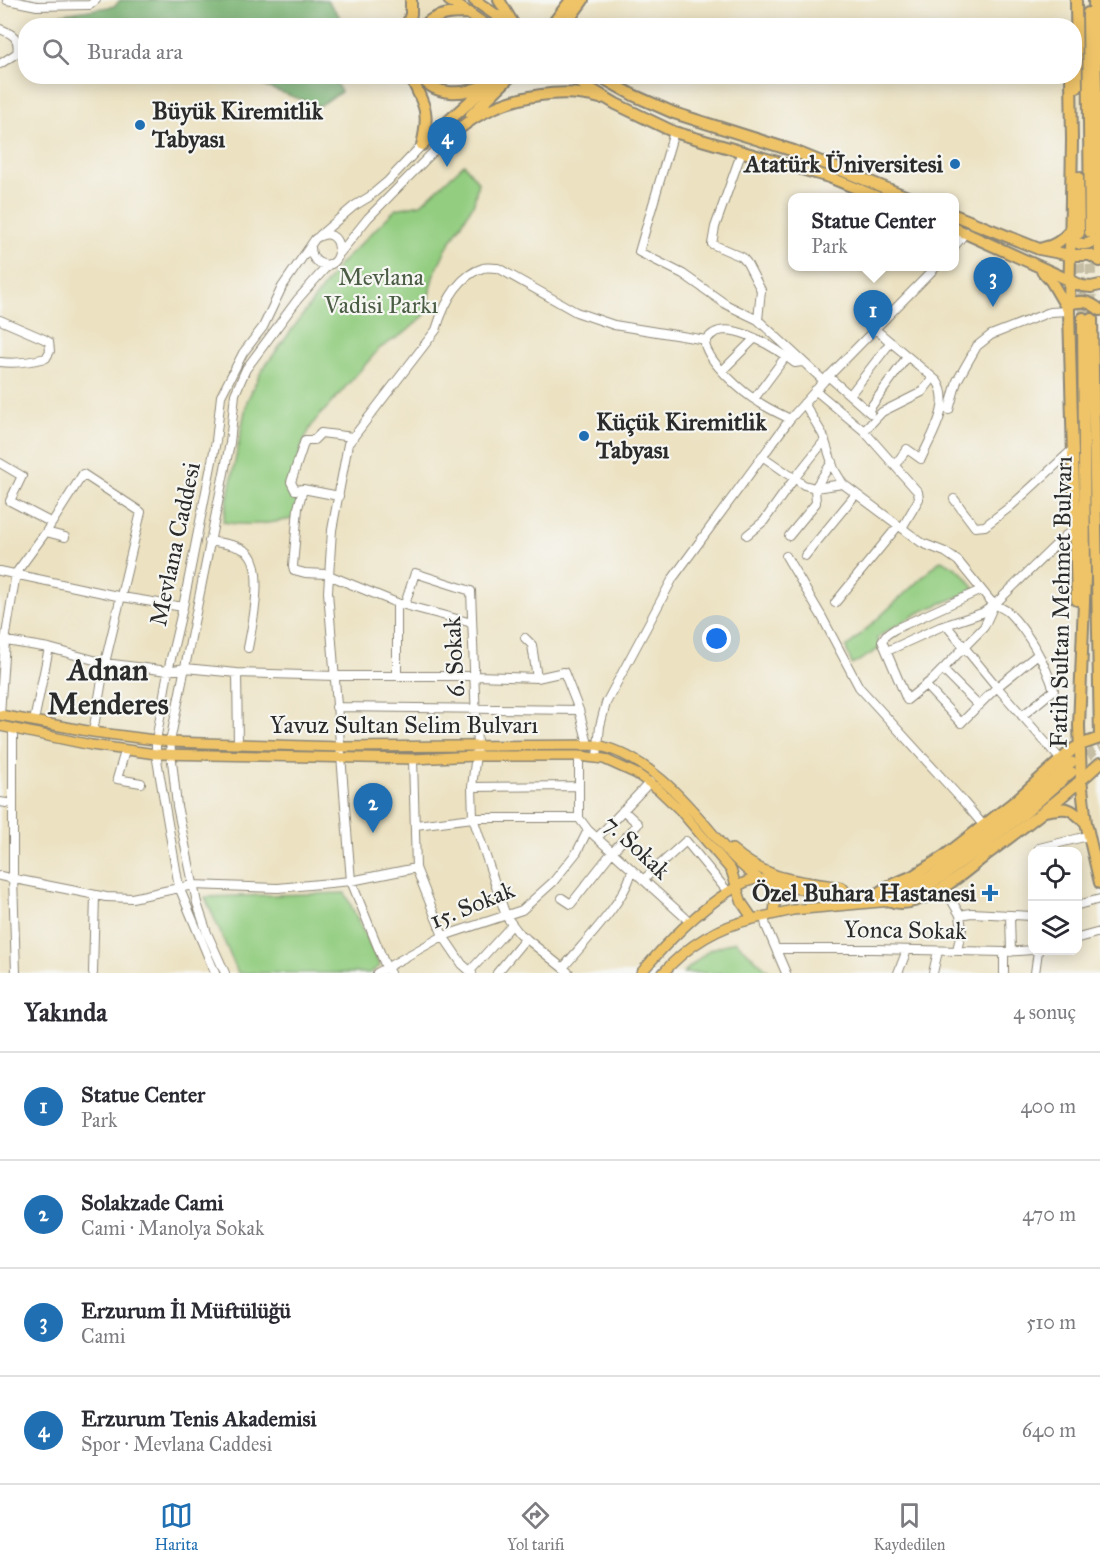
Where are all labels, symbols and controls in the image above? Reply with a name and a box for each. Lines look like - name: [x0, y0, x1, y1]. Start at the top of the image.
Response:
- search box: [18, 18, 1082, 84]
- icon: search: [39, 35, 72, 68]
- text: Burada ara: [87, 38, 183, 65]
- place label: Büyük Kiremitlik Tabyası: [151, 96, 324, 154]
- marker: Büyük Kiremitlik Tabyası: [133, 118, 147, 132]
- pin: 4: [428, 118, 466, 167]
- place label: Atatürk Üniversitesi: [743, 149, 943, 179]
- marker: Atatürk Üniversitesi: [948, 157, 962, 171]
- popup: [788, 193, 959, 271]
- text: Statue Center: [811, 207, 936, 234]
- text: Park: [811, 234, 848, 258]
- pin: 3: [974, 258, 1012, 307]
- park label: Mevlana Vadisi Parkı: [323, 262, 438, 320]
- pin: 1: [854, 290, 892, 340]
- place label: Küçük Kiremitlik Tabyası: [595, 407, 767, 465]
- marker: Küçük Kiremitlik Tabyası: [577, 429, 591, 443]
- street label: Fatih Sultan Mehmet Bulvarı: [1043, 455, 1079, 748]
- street label: Mevlana Caddesi: [143, 459, 207, 629]
- street label: 6. Sokak: [437, 615, 471, 698]
- your location: [702, 624, 731, 653]
- district label: Adnan Menderes: [47, 652, 169, 722]
- street label: Yavuz Sultan Selim Bulvarı: [270, 710, 539, 740]
- pin: 2: [354, 784, 392, 833]
- street label: 7. Sokak: [597, 808, 677, 886]
- map controls: [1028, 847, 1082, 955]
- button: locate: [1028, 847, 1082, 901]
- street label: 15. Sokak: [425, 874, 519, 935]
- place label: Özel Buhara Hastanesi: [752, 878, 976, 908]
- marker: Özel Buhara Hastanesi: [981, 884, 999, 902]
- button: layers: [1028, 901, 1082, 955]
- street label: Yonca Sokak: [843, 914, 967, 946]
- text: Yakında: [24, 996, 107, 1028]
- text: 4 sonuç: [1013, 1000, 1076, 1024]
- text: Statue Center: [81, 1081, 205, 1108]
- text: 1: [40, 1094, 47, 1118]
- text: 400 m: [1020, 1094, 1076, 1118]
- text: Park: [81, 1108, 117, 1132]
- text: Solakzade Cami: [81, 1189, 224, 1216]
- text: 2: [39, 1202, 48, 1226]
- text: 470 m: [1022, 1202, 1076, 1226]
- text: Cami · Manolya Sokak: [81, 1216, 264, 1240]
- text: Erzurum İl Müftülüğü: [81, 1297, 291, 1324]
- text: 3: [40, 1310, 48, 1334]
- text: 510 m: [1026, 1310, 1076, 1334]
- text: Cami: [81, 1324, 125, 1348]
- text: Erzurum Tenis Akademisi: [81, 1405, 317, 1432]
- text: 4: [38, 1418, 49, 1442]
- text: 640 m: [1022, 1418, 1076, 1442]
- text: Spor · Mevlana Caddesi: [81, 1432, 272, 1456]
- tab: Harita: [155, 1499, 198, 1554]
- tab: Yol tarifi: [507, 1499, 564, 1554]
- tab: Kaydedilen: [873, 1499, 945, 1554]

